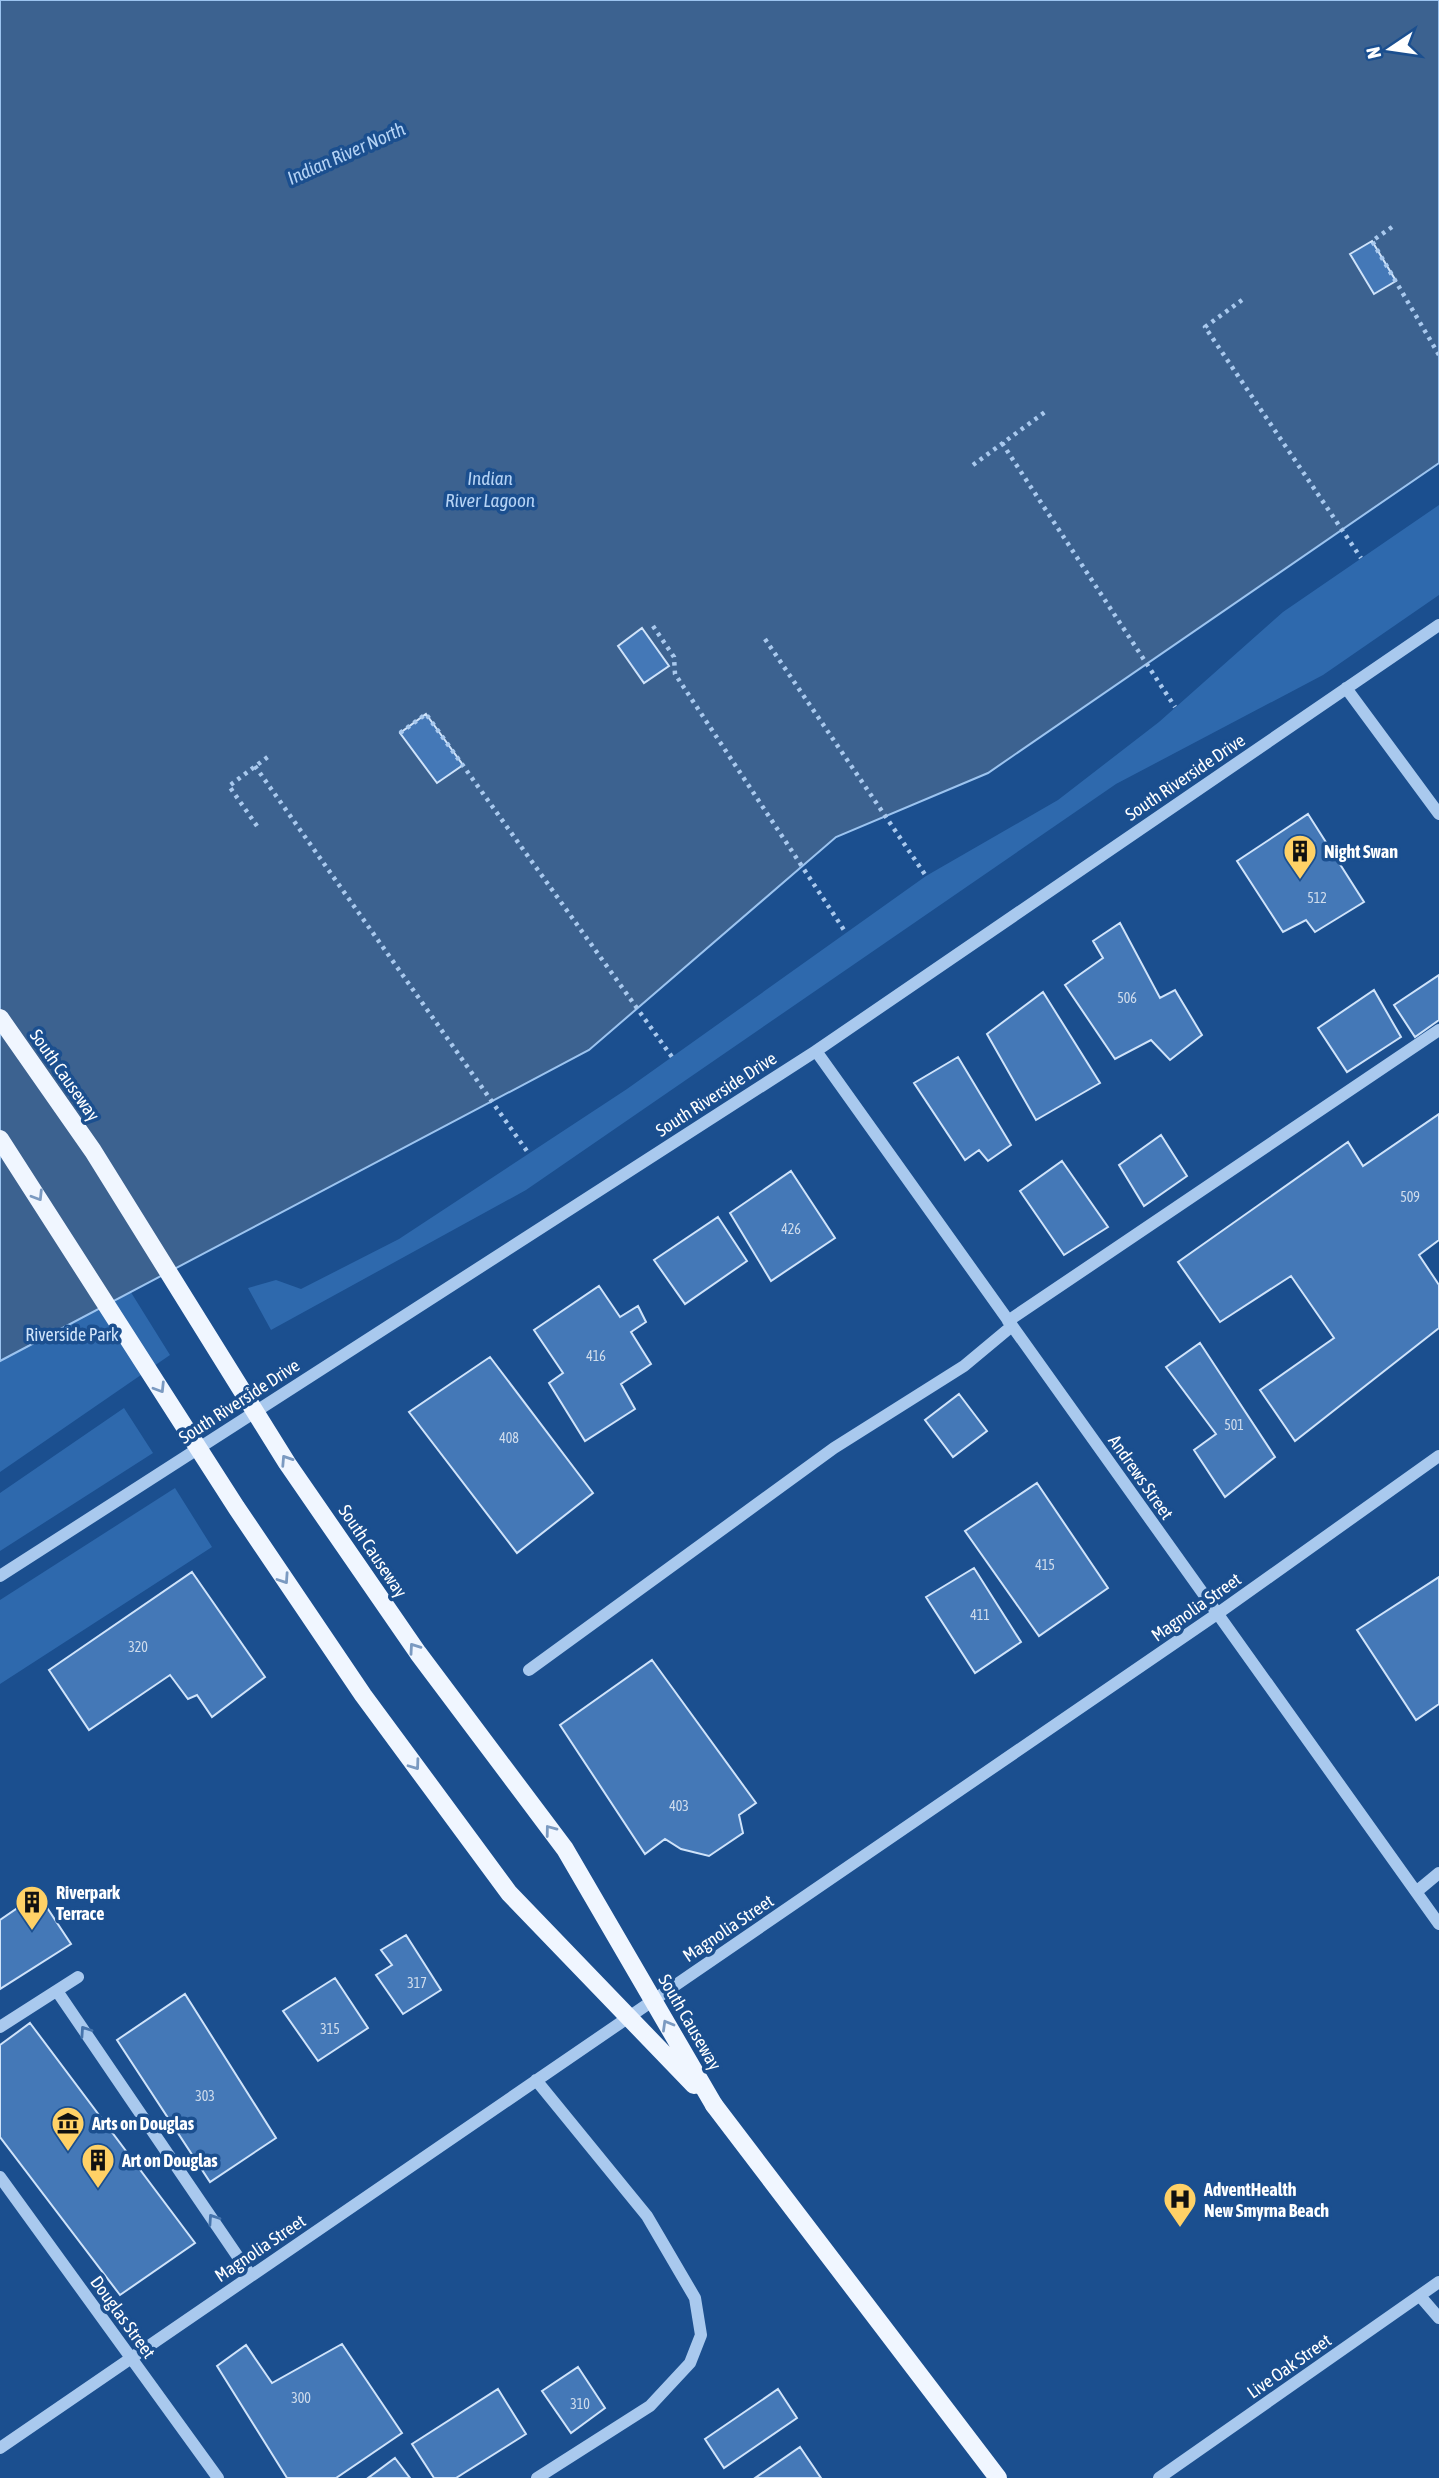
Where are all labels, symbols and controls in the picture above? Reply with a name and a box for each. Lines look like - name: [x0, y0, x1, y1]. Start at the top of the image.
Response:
- north arrow: [1355, 14, 1425, 84]
- text: N: [1361, 45, 1385, 61]
- water label: Indian River North: [284, 117, 408, 189]
- water label: Indian River Lagoon: [445, 467, 535, 511]
- street label: South Riverside Drive: [1121, 729, 1249, 825]
- building icon: Night Swan: [1281, 832, 1319, 881]
- place label: Night Swan: [1324, 841, 1398, 862]
- house number: 512: [1307, 890, 1327, 906]
- house number: 506: [1117, 990, 1137, 1006]
- street label: South Causeway: [26, 1025, 104, 1125]
- street label: South Riverside Drive: [652, 1047, 780, 1141]
- one-way arrow: [30, 1188, 43, 1201]
- house number: 509: [1400, 1189, 1420, 1205]
- house number: 426: [781, 1221, 801, 1237]
- park label: Riverside Park: [25, 1324, 119, 1345]
- house number: 416: [586, 1348, 606, 1364]
- street label: South Riverside Drive: [175, 1354, 303, 1448]
- one-way arrow: [152, 1380, 165, 1393]
- house number: 501: [1224, 1417, 1244, 1433]
- house number: 408: [499, 1430, 519, 1446]
- street label: Andrews Street: [1104, 1431, 1178, 1523]
- one-way arrow: [282, 1455, 294, 1468]
- street label: South Causeway: [334, 1501, 412, 1601]
- house number: 415: [1035, 1557, 1055, 1573]
- street label: Magnolia Street: [1147, 1568, 1245, 1646]
- one-way arrow: [276, 1571, 289, 1584]
- house number: 411: [970, 1607, 990, 1623]
- house number: 320: [128, 1639, 148, 1655]
- one-way arrow: [410, 1643, 422, 1656]
- one-way arrow: [407, 1757, 419, 1770]
- house number: 403: [669, 1798, 689, 1814]
- one-way arrow: [546, 1825, 559, 1838]
- place label: Riverpark Terrace: [56, 1882, 121, 1924]
- building icon: Riverpark Terrace: [13, 1883, 51, 1932]
- street label: Magnolia Street: [679, 1890, 777, 1966]
- street label: South Causeway: [654, 1970, 726, 2074]
- house number: 317: [407, 1975, 427, 1991]
- one-way arrow: [662, 2020, 675, 2033]
- house number: 315: [320, 2021, 340, 2037]
- one-way arrow: [81, 2026, 93, 2039]
- house number: 303: [195, 2088, 215, 2104]
- museum icon: Arts on Douglas: [49, 2104, 87, 2153]
- place label: Arts on Douglas: [91, 2113, 195, 2134]
- building icon: Art on Douglas: [79, 2141, 117, 2190]
- place label: Art on Douglas: [121, 2150, 218, 2171]
- place label: AdventHealth New Smyrna Beach: [1203, 2179, 1329, 2221]
- hospital icon: AdventHealth New Smyrna Beach: [1161, 2180, 1199, 2229]
- street label: Magnolia Street: [211, 2210, 309, 2286]
- one-way arrow: [208, 2214, 221, 2227]
- street label: Douglas Street: [86, 2272, 160, 2362]
- street label: Live Oak Street: [1243, 2329, 1335, 2403]
- house number: 300: [291, 2390, 311, 2406]
- house number: 310: [570, 2396, 590, 2412]

